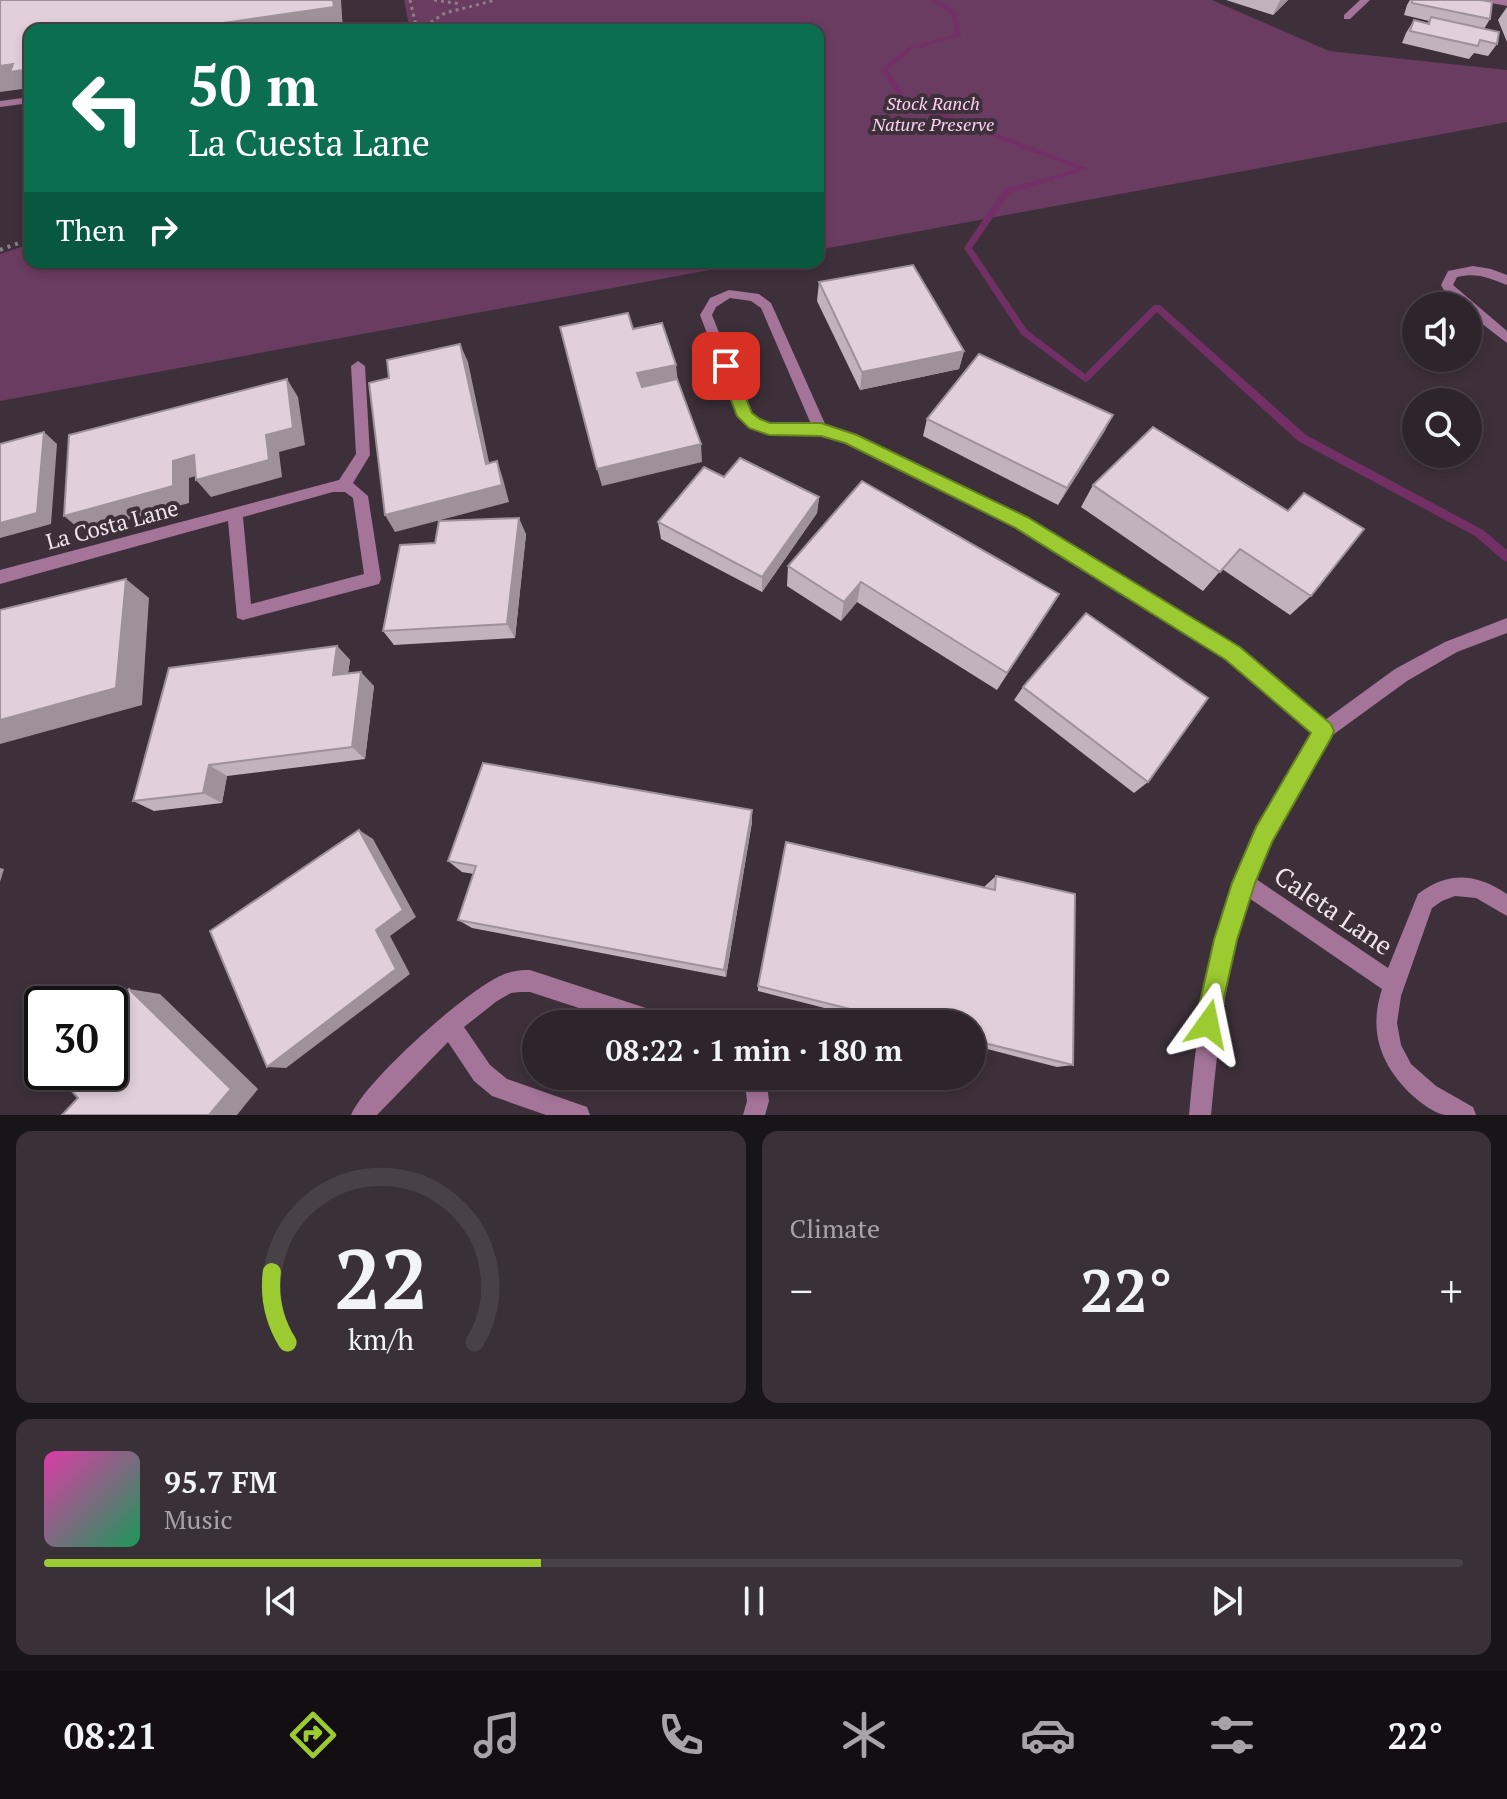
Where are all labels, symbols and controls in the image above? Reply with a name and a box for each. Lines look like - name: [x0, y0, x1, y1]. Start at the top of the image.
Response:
- text: 50 m: [188, 48, 318, 122]
- icon: left: [56, 56, 160, 160]
- park label: Stock Ranch Nature Preserve: [871, 91, 994, 136]
- text: La Cuesta Lane: [188, 119, 430, 166]
- icon: right: [141, 208, 185, 252]
- text: Then: [56, 210, 125, 250]
- map controls: [1402, 292, 1482, 468]
- button: sound: [1402, 292, 1482, 372]
- pin: [692, 332, 760, 400]
- icon: arrive: [704, 344, 748, 388]
- button: search: [1402, 388, 1482, 468]
- street label: La Costa Lane: [43, 492, 181, 556]
- street label: Caleta Lane: [1268, 858, 1400, 962]
- position arrow: [1166, 982, 1250, 1066]
- speed limit sign: 30: [24, 986, 128, 1090]
- text: 08:22 · 1 min · 180 m: [606, 1030, 902, 1070]
- text: Climate: [790, 1211, 880, 1245]
- text: 22: [334, 1223, 428, 1333]
- text: 22°: [1080, 1250, 1173, 1329]
- text: −: [790, 1261, 813, 1320]
- text: +: [1440, 1261, 1463, 1320]
- text: km/h: [348, 1320, 414, 1358]
- text: 95.7 FM: [164, 1462, 277, 1502]
- text: Music: [164, 1502, 233, 1536]
- icon: previous: [259, 1579, 303, 1623]
- icon: pause: [732, 1579, 776, 1623]
- icon: next: [1205, 1579, 1249, 1623]
- icon: directions: [285, 1707, 341, 1763]
- icon: music: [469, 1707, 525, 1763]
- icon: phone: [653, 1707, 709, 1763]
- icon: climate: [836, 1707, 892, 1763]
- icon: car: [1020, 1707, 1076, 1763]
- icon: filters: [1204, 1707, 1260, 1763]
- text: 08:21: [64, 1712, 158, 1759]
- text: 22°: [1387, 1712, 1443, 1759]

